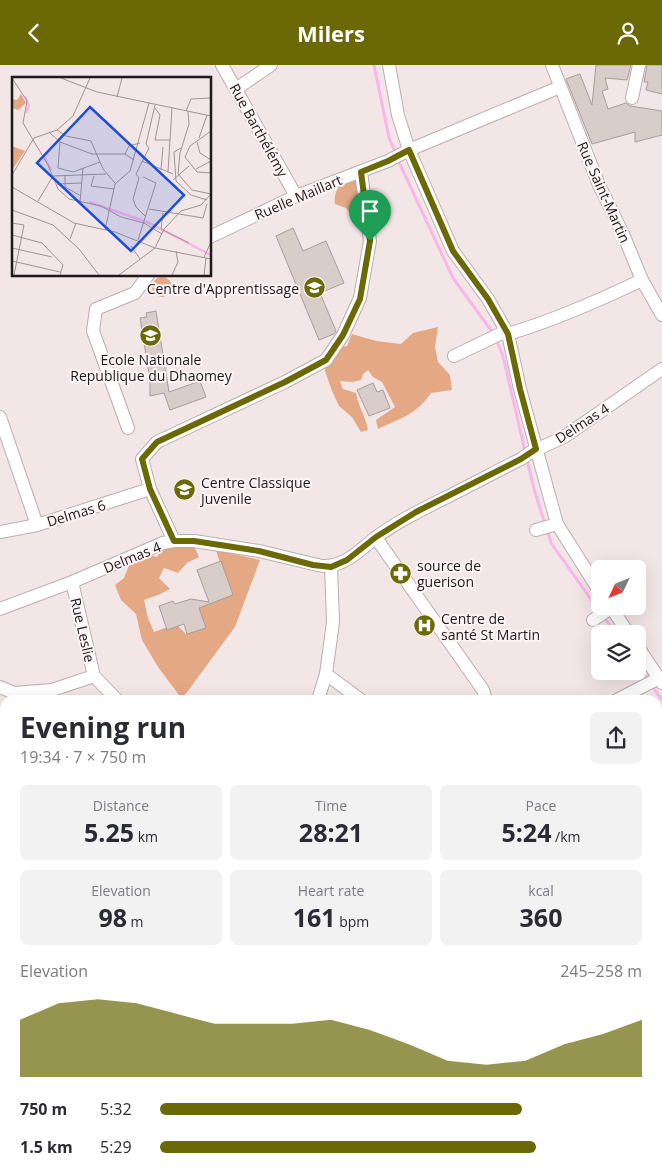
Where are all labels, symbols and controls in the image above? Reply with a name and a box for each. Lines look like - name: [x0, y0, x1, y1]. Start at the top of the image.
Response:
- text: Milers: [297, 18, 365, 48]
- icon: back: [20, 19, 48, 47]
- icon: person: [614, 19, 642, 47]
- inset map: [12, 77, 211, 276]
- street label: Rue Barthélémy: [225, 80, 293, 181]
- street label: Rue Saint-Martin: [573, 138, 635, 246]
- street label: Ruelle Maillart: [251, 170, 345, 224]
- pin: [349, 190, 391, 241]
- icon: arrive: [356, 197, 384, 225]
- school or university icon: Centre d'Apprentissage: [303, 276, 327, 300]
- place label: Centre d'Apprentissage: [147, 279, 299, 298]
- school or university icon: Ecole Nationale Republique du Dhaomey: [139, 324, 163, 348]
- place label: Ecole Nationale Republique du Dhaomey: [70, 350, 233, 385]
- street label: Delmas 4: [551, 399, 613, 447]
- place label: Centre Classique Juvenile: [199, 473, 311, 508]
- school or university icon: Centre Classique Juvenile: [173, 478, 197, 502]
- street label: Delmas 6: [44, 495, 108, 531]
- street label: Delmas 4: [100, 537, 164, 577]
- place label: source de guerison: [417, 556, 481, 591]
- north arrow: [591, 560, 646, 615]
- map controls: [591, 560, 646, 680]
- pharmacy icon: source de guerison: [389, 561, 413, 585]
- street label: Rue Leslie: [66, 596, 100, 664]
- place label: Centre de santé St Martin: [441, 609, 540, 644]
- hospital icon: Centre de santé St Martin: [413, 614, 437, 638]
- button: layers: [591, 625, 646, 680]
- text: Evening run: [20, 708, 186, 746]
- button: share: [590, 712, 642, 764]
- text: 19:34 · 7 × 750 m: [20, 746, 146, 768]
- text: Distance: [93, 796, 149, 815]
- text: Time: [315, 796, 347, 815]
- text: Pace: [526, 796, 556, 815]
- text: 5.25: [84, 815, 134, 849]
- text: 28:21: [299, 815, 363, 849]
- text: 5:24: [501, 815, 551, 849]
- text: km: [134, 827, 158, 846]
- text: /km: [551, 827, 581, 846]
- text: Elevation: [91, 881, 151, 900]
- text: Heart rate: [298, 881, 364, 900]
- text: kcal: [528, 881, 554, 900]
- text: 98: [98, 900, 127, 934]
- text: 161: [293, 900, 336, 934]
- text: 360: [520, 900, 562, 934]
- text: m: [127, 912, 144, 931]
- text: bpm: [336, 912, 369, 931]
- text: Elevation: [20, 960, 88, 982]
- text: 245–258 m: [560, 960, 642, 982]
- text: 750 m: [20, 1098, 67, 1120]
- text: 5:32: [100, 1098, 132, 1120]
- text: 1.5 km: [20, 1136, 73, 1158]
- text: 5:29: [100, 1136, 132, 1158]

